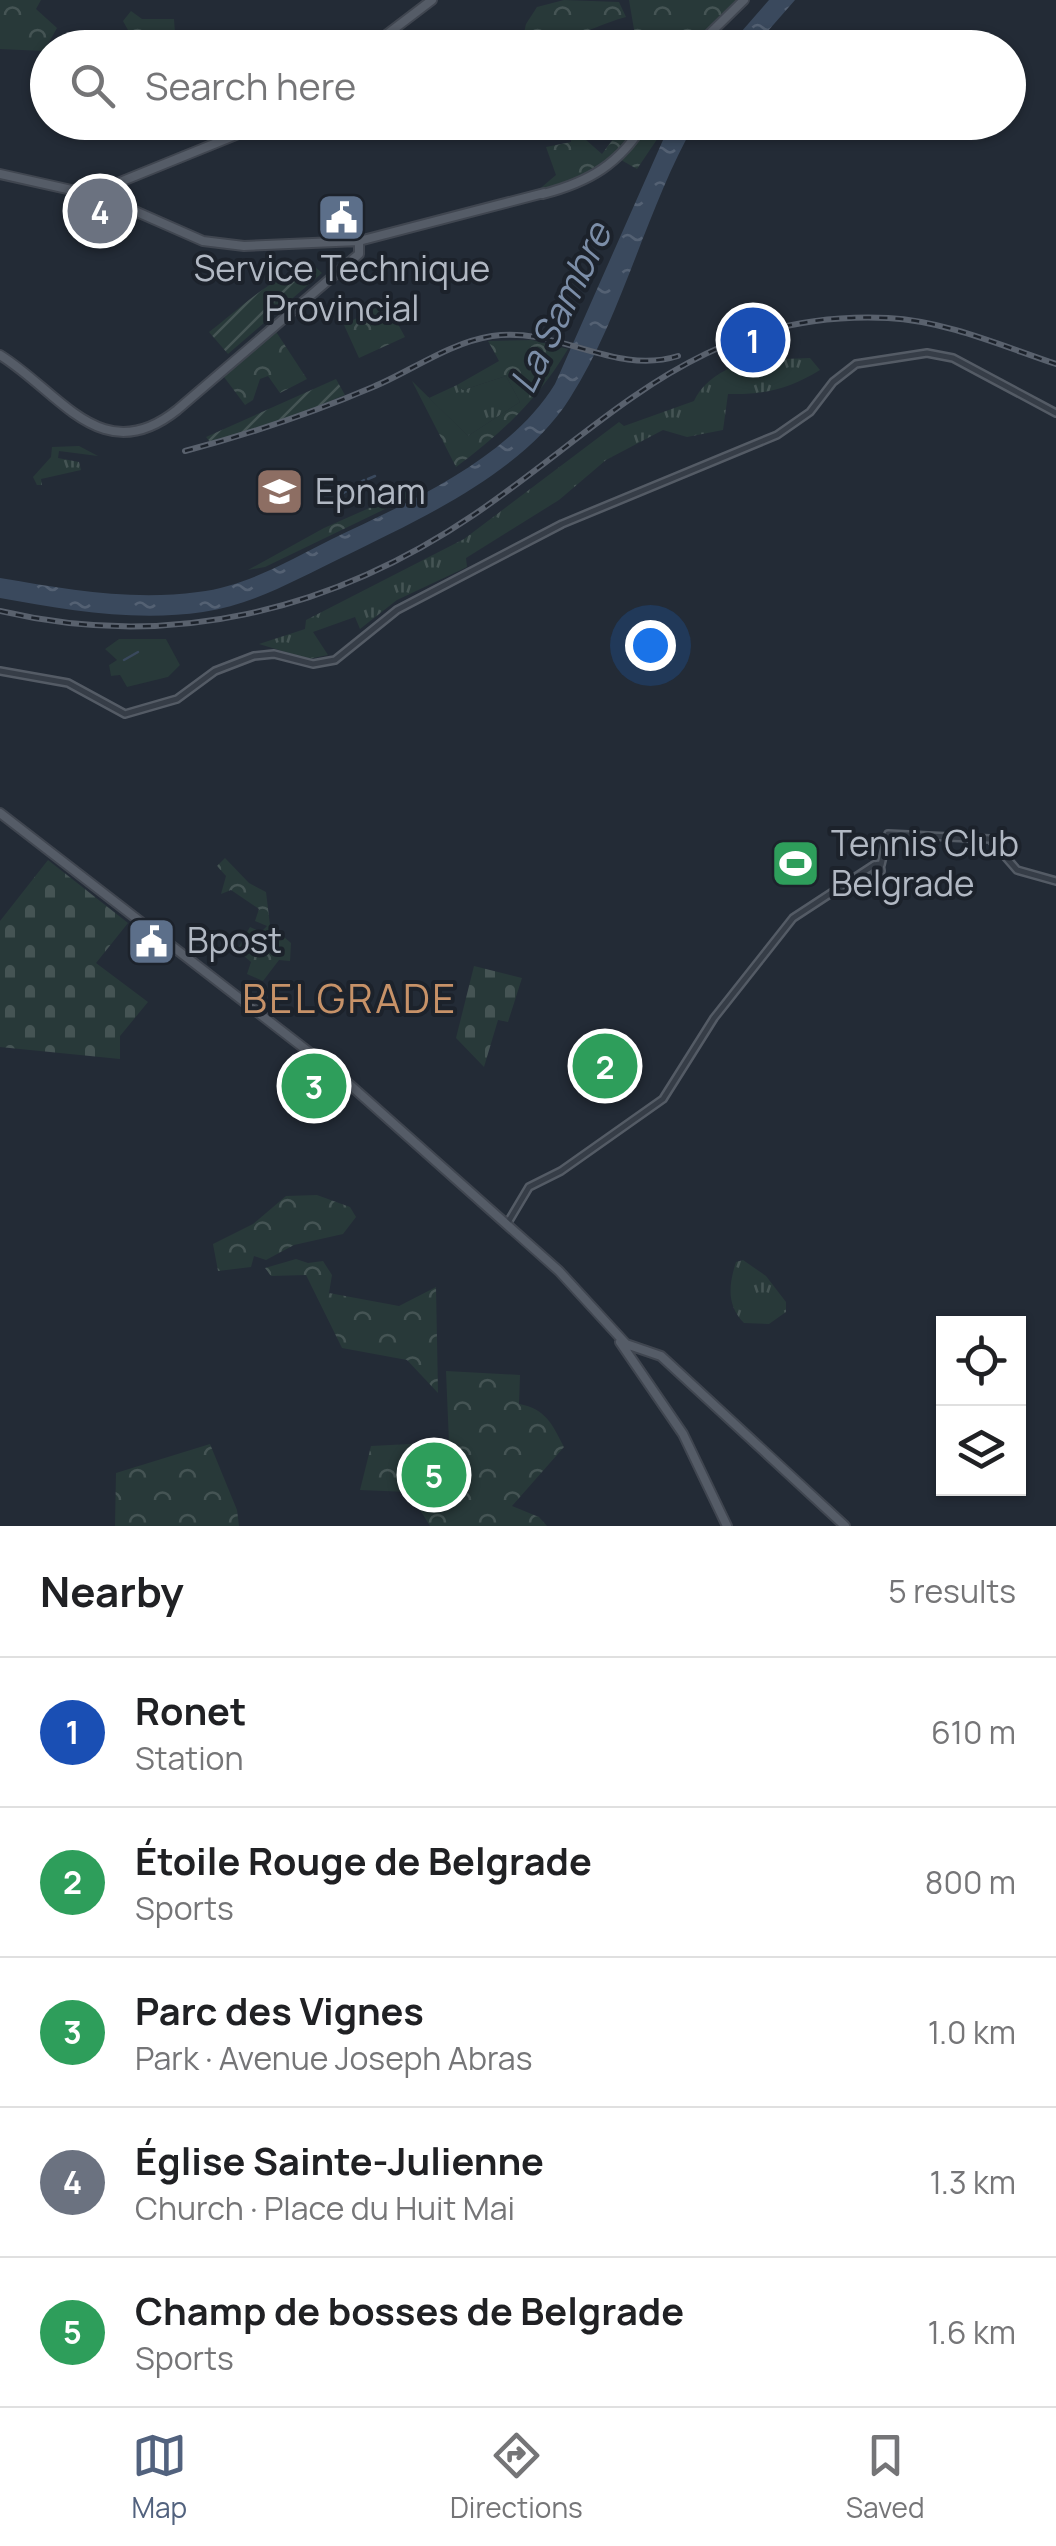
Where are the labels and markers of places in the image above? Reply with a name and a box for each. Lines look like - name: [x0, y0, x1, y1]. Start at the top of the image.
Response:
- pin: 4: [68, 174, 132, 248]
- public building icon: Service Technique Provincial: [316, 191, 368, 243]
- place label: Service Technique Provincial: [194, 244, 490, 332]
- pin: 1: [720, 302, 786, 378]
- school or university icon: Epnam: [254, 466, 306, 518]
- place label: Epnam: [315, 467, 426, 515]
- place label: Tennis Club Belgrade: [831, 819, 1019, 907]
- sports icon: Tennis Club Belgrade: [770, 838, 822, 890]
- public building icon: Bpost: [126, 915, 178, 967]
- place label: Bpost: [187, 916, 282, 964]
- pin: 2: [572, 1028, 638, 1104]
- pin: 3: [282, 1048, 346, 1124]
- pin: 5: [402, 1438, 466, 1512]

